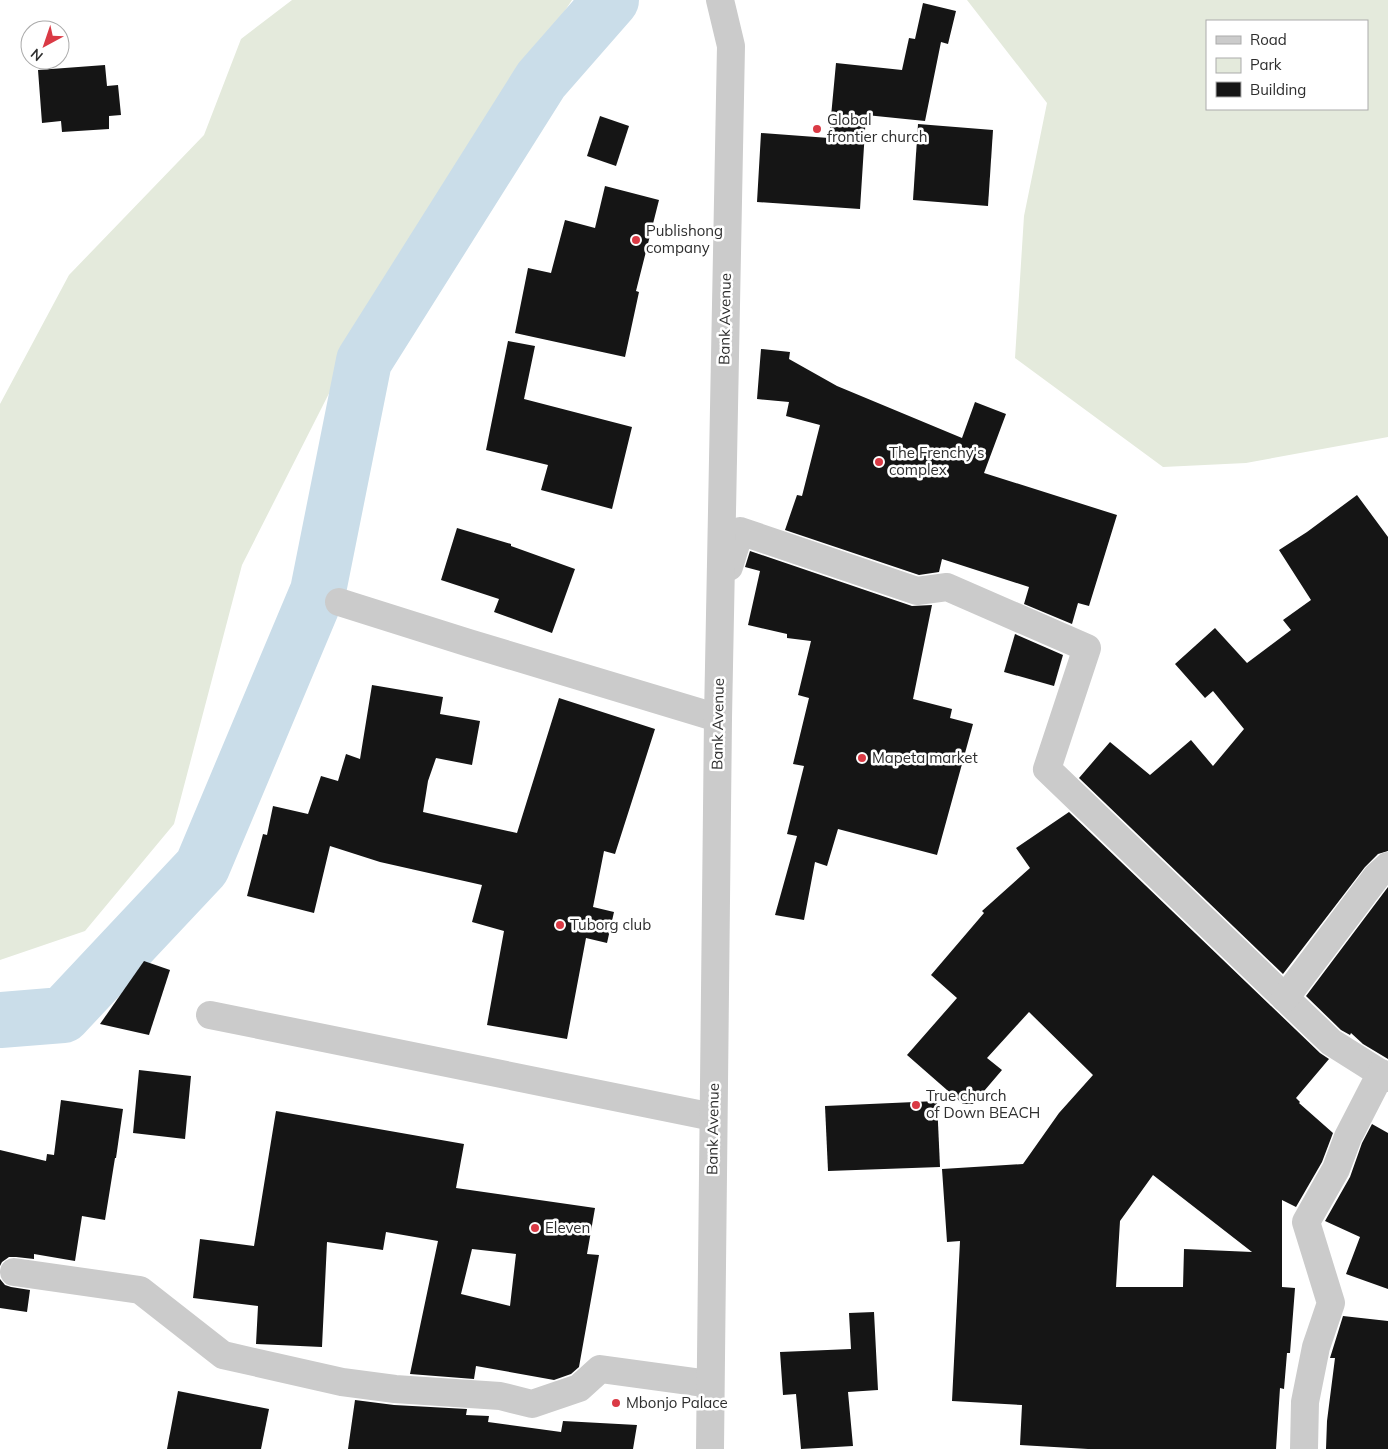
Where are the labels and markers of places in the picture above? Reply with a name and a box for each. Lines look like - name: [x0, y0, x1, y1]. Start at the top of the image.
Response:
- place label: Global frontier church: [827, 110, 928, 146]
- marker: Global frontier church: [811, 123, 823, 135]
- place label: Publishong company: [646, 221, 723, 257]
- marker: Publishong company: [630, 234, 642, 246]
- place label: The Frenchy's complex: [889, 443, 984, 479]
- marker: The Frenchy's complex: [873, 456, 885, 468]
- place label: Mapeta market: [872, 748, 978, 767]
- marker: Mapeta market: [856, 752, 868, 764]
- place label: Tuborg club: [570, 915, 651, 934]
- marker: Tuborg club: [554, 919, 566, 931]
- place label: True church of Down BEACH: [926, 1086, 1040, 1122]
- marker: True church of Down BEACH: [910, 1099, 922, 1111]
- place label: Eleven: [545, 1218, 590, 1237]
- marker: Eleven: [529, 1222, 541, 1234]
- place label: Mbonjo Palace: [626, 1393, 728, 1412]
- marker: Mbonjo Palace: [610, 1397, 622, 1409]

